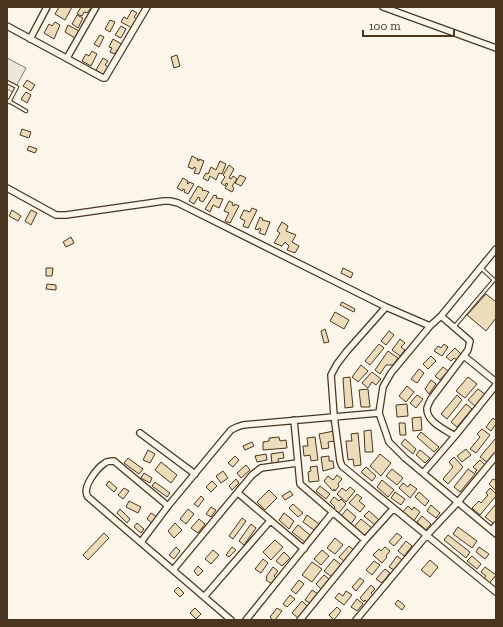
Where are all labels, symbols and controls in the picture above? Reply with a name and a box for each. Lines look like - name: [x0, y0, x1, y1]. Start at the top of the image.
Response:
- scale bar: [363, 12, 454, 38]
- text: 100 m: [369, 19, 401, 33]

